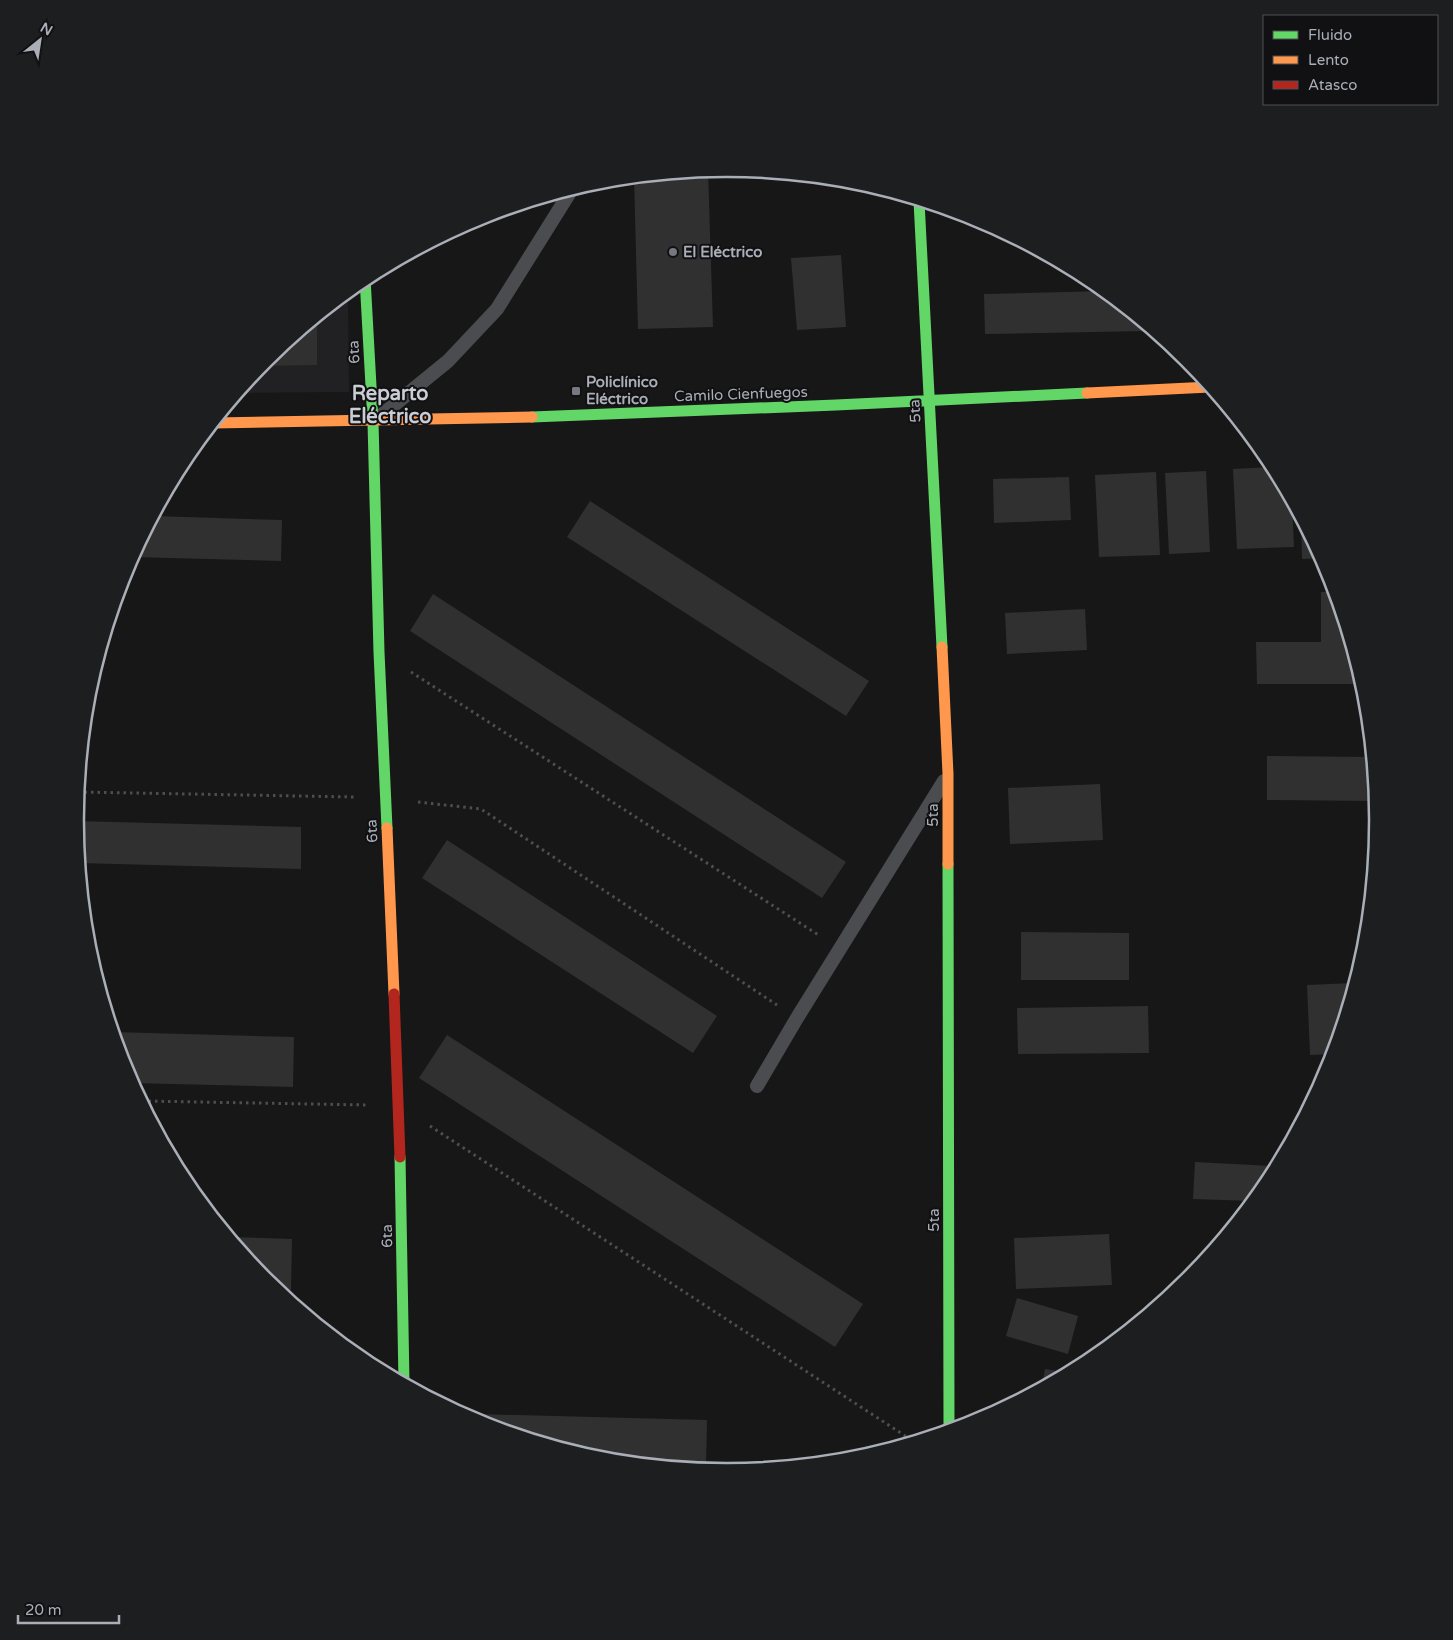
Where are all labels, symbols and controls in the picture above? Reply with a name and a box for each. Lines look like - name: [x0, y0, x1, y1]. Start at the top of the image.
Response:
- north arrow: [15, 15, 65, 65]
- legend: [1263, 15, 1438, 105]
- text: N: [37, 19, 55, 39]
- text: Fluido: [1308, 26, 1352, 44]
- text: Lento: [1308, 51, 1349, 69]
- text: Atasco: [1308, 76, 1357, 94]
- place label: El Eléctrico: [683, 243, 762, 261]
- marker: El Eléctrico: [667, 246, 679, 258]
- street label: 6ta: [344, 340, 364, 364]
- place label: Policlínico Eléctrico: [586, 373, 658, 408]
- district label: Reparto Eléctrico: [349, 382, 431, 429]
- street label: Camilo Cienfuegos: [674, 383, 808, 405]
- marker: Policlínico Eléctrico: [570, 385, 582, 397]
- street label: 5ta: [905, 399, 925, 423]
- street label: 5ta: [924, 803, 942, 827]
- street label: 6ta: [362, 819, 382, 843]
- street label: 5ta: [925, 1208, 943, 1232]
- street label: 6ta: [378, 1224, 396, 1248]
- scale bar: [18, 1592, 119, 1624]
- text: 20 m: [25, 1601, 62, 1619]

